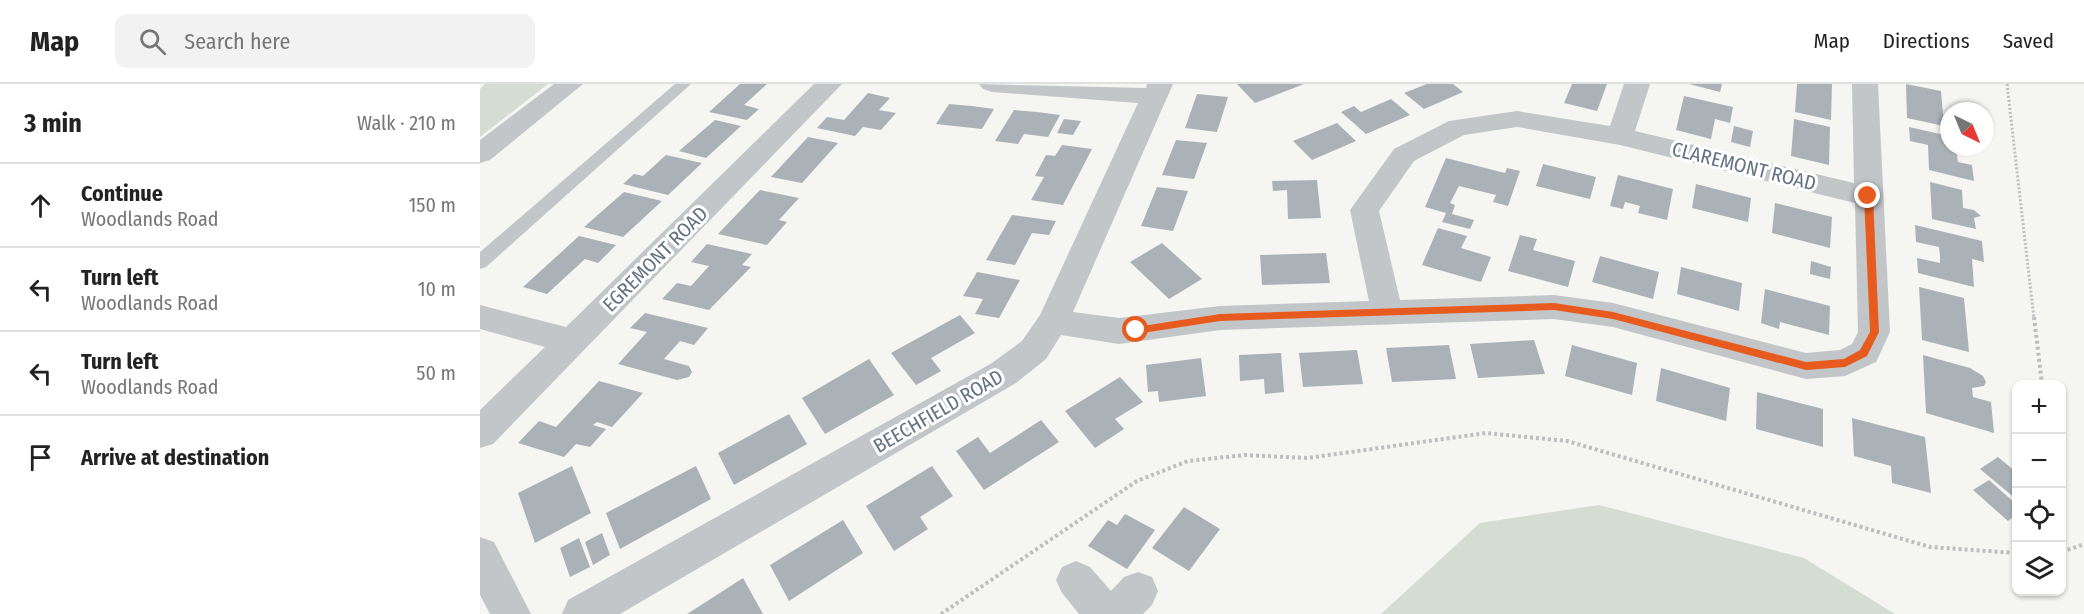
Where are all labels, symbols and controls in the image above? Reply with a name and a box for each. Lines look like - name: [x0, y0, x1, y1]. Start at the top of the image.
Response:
- search box: [115, 14, 535, 68]
- text: Map: [30, 25, 79, 58]
- icon: search: [136, 25, 169, 58]
- text: Search here: [184, 28, 290, 55]
- text: Map: [1813, 28, 1850, 54]
- text: Directions: [1883, 28, 1970, 54]
- text: Saved: [2003, 28, 2054, 54]
- north arrow: [1940, 102, 1994, 156]
- text: 3 min: [24, 108, 82, 139]
- text: Walk · 210 m: [357, 111, 456, 135]
- street label: CLAREMONT ROAD: [1669, 136, 1819, 196]
- text: Continue: [81, 180, 163, 207]
- route end: [1854, 182, 1880, 208]
- icon: ahead: [24, 189, 57, 222]
- text: 150 m: [409, 193, 456, 217]
- street label: EGREMONT ROAD: [597, 201, 713, 317]
- text: Woodlands Road: [81, 207, 218, 231]
- text: Turn left: [81, 264, 159, 291]
- icon: left: [24, 273, 57, 306]
- text: 10 m: [418, 277, 456, 301]
- text: Woodlands Road: [81, 291, 218, 315]
- route start: [1122, 316, 1148, 342]
- text: Turn left: [81, 348, 159, 375]
- icon: left: [24, 357, 57, 390]
- text: 50 m: [416, 361, 456, 385]
- street label: BEECHFIELD ROAD: [869, 364, 1007, 458]
- text: Woodlands Road: [81, 375, 218, 399]
- map controls: [2012, 380, 2066, 596]
- button: +: [2012, 380, 2066, 434]
- button: −: [2012, 434, 2066, 488]
- icon: arrive: [24, 441, 57, 474]
- text: Arrive at destination: [81, 444, 269, 471]
- button: locate: [2012, 488, 2066, 542]
- button: layers: [2012, 542, 2066, 596]

